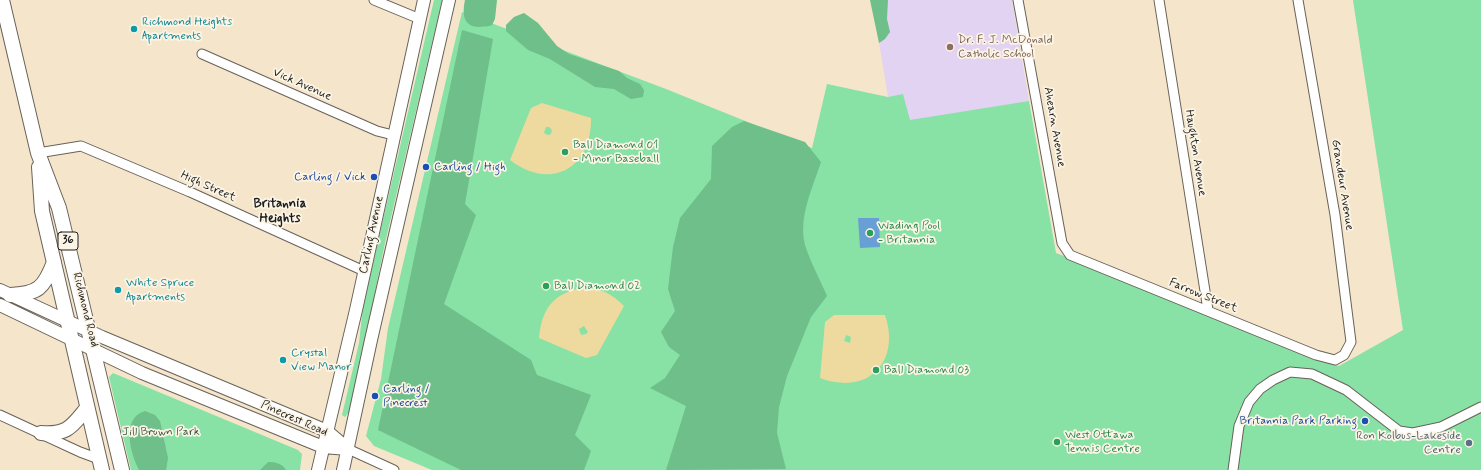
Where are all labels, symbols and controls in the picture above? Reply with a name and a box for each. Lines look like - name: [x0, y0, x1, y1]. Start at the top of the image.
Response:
- place label: Richmond Heights Apartments: [142, 15, 232, 43]
- marker: Richmond Heights Apartments: [129, 24, 139, 34]
- place label: Dr. F. J. McDonald Catholic School: [958, 33, 1053, 61]
- marker: Dr. F. J. McDonald Catholic School: [945, 42, 955, 52]
- street label: Vick Avenue: [270, 66, 334, 104]
- street label: Ahearn Avenue: [1040, 86, 1068, 168]
- street label: Haughton Avenue: [1181, 109, 1209, 197]
- place label: Ball Diamond 01 - Minor Baseball: [573, 138, 659, 166]
- street label: Grandeur Avenue: [1328, 138, 1356, 232]
- marker: Ball Diamond 01 - Minor Baseball: [560, 147, 570, 157]
- place label: Carling / High: [434, 160, 506, 174]
- marker: Carling / High: [421, 162, 431, 172]
- street label: High Street: [178, 168, 238, 206]
- place label: Carling / Vick: [294, 170, 366, 184]
- marker: Carling / Vick: [369, 172, 379, 182]
- street label: Carling Avenue: [357, 195, 387, 275]
- district label: Britannia Heights: [254, 196, 306, 227]
- place label: Wading Pool - Britannia: [878, 219, 940, 247]
- marker: Wading Pool - Britannia: [865, 228, 875, 238]
- road number: 36: [58, 232, 78, 250]
- street label: Richmond Road: [69, 271, 101, 349]
- place label: White Spruce Apartments: [126, 276, 194, 304]
- street label: Farrow Street: [1167, 276, 1239, 316]
- place label: Ball Diamond 02: [554, 279, 640, 293]
- marker: Ball Diamond 02: [541, 281, 551, 291]
- marker: White Spruce Apartments: [113, 285, 123, 295]
- place label: Crystal View Manor: [291, 346, 352, 374]
- marker: Crystal View Manor: [278, 355, 288, 365]
- place label: Ball Diamond 03: [884, 363, 969, 377]
- marker: Ball Diamond 03: [871, 365, 881, 375]
- place label: Carling / Pinecrest: [383, 382, 430, 410]
- marker: Carling / Pinecrest: [370, 391, 380, 401]
- street label: Pinecrest Road: [258, 398, 330, 440]
- place label: Britannia Park Parking: [1240, 414, 1357, 428]
- marker: Britannia Park Parking: [1360, 416, 1370, 426]
- park label: Jill Brown Park: [122, 425, 200, 439]
- place label: West Ottawa Tennis Centre: [1065, 428, 1140, 456]
- place label: Ron Kolbus-Lakeside Centre: [1356, 429, 1461, 457]
- marker: West Ottawa Tennis Centre: [1052, 437, 1062, 447]
- marker: Ron Kolbus-Lakeside Centre: [1464, 438, 1474, 448]

